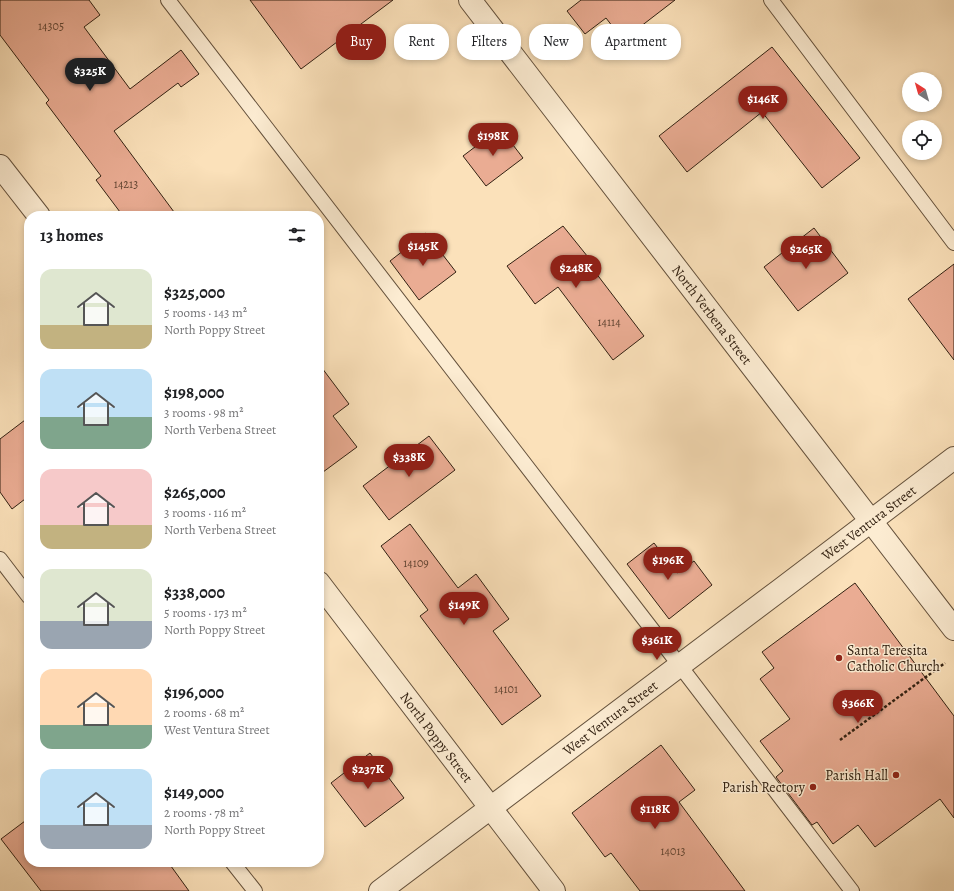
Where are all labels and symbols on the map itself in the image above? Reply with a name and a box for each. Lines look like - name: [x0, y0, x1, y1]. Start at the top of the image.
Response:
- house number: 14305: [38, 18, 64, 34]
- pin: $325K: [62, 58, 118, 92]
- north arrow: [902, 72, 942, 112]
- pin: $146K: [735, 86, 791, 120]
- pin: $198K: [465, 123, 521, 157]
- house number: 14213: [114, 176, 138, 192]
- pin: $145K: [395, 233, 451, 267]
- pin: $265K: [778, 236, 834, 270]
- pin: $248K: [548, 255, 604, 289]
- street label: North Verbena Street: [667, 261, 756, 369]
- house number: 14114: [597, 314, 621, 330]
- pin: $338K: [381, 444, 437, 478]
- street label: West Ventura Street: [817, 481, 921, 566]
- pin: $196K: [640, 547, 696, 581]
- house number: 14109: [403, 555, 429, 571]
- pin: $149K: [436, 592, 492, 626]
- pin: $361K: [629, 627, 685, 661]
- place label: Santa Teresita Catholic Church: [847, 641, 940, 676]
- marker: Santa Teresita Catholic Church: [834, 653, 844, 663]
- street label: West Ventura Street: [558, 676, 662, 761]
- house number: 14101: [494, 681, 518, 697]
- street label: North Poppy Street: [396, 688, 477, 787]
- pin: $366K: [830, 690, 886, 724]
- pin: $237K: [340, 756, 396, 790]
- place label: Parish Hall: [825, 766, 889, 785]
- marker: Parish Hall: [891, 770, 901, 780]
- place label: Parish Rectory: [722, 778, 806, 797]
- marker: Parish Rectory: [808, 782, 818, 792]
- pin: $118K: [627, 796, 683, 830]
- house number: 14013: [660, 843, 686, 859]

